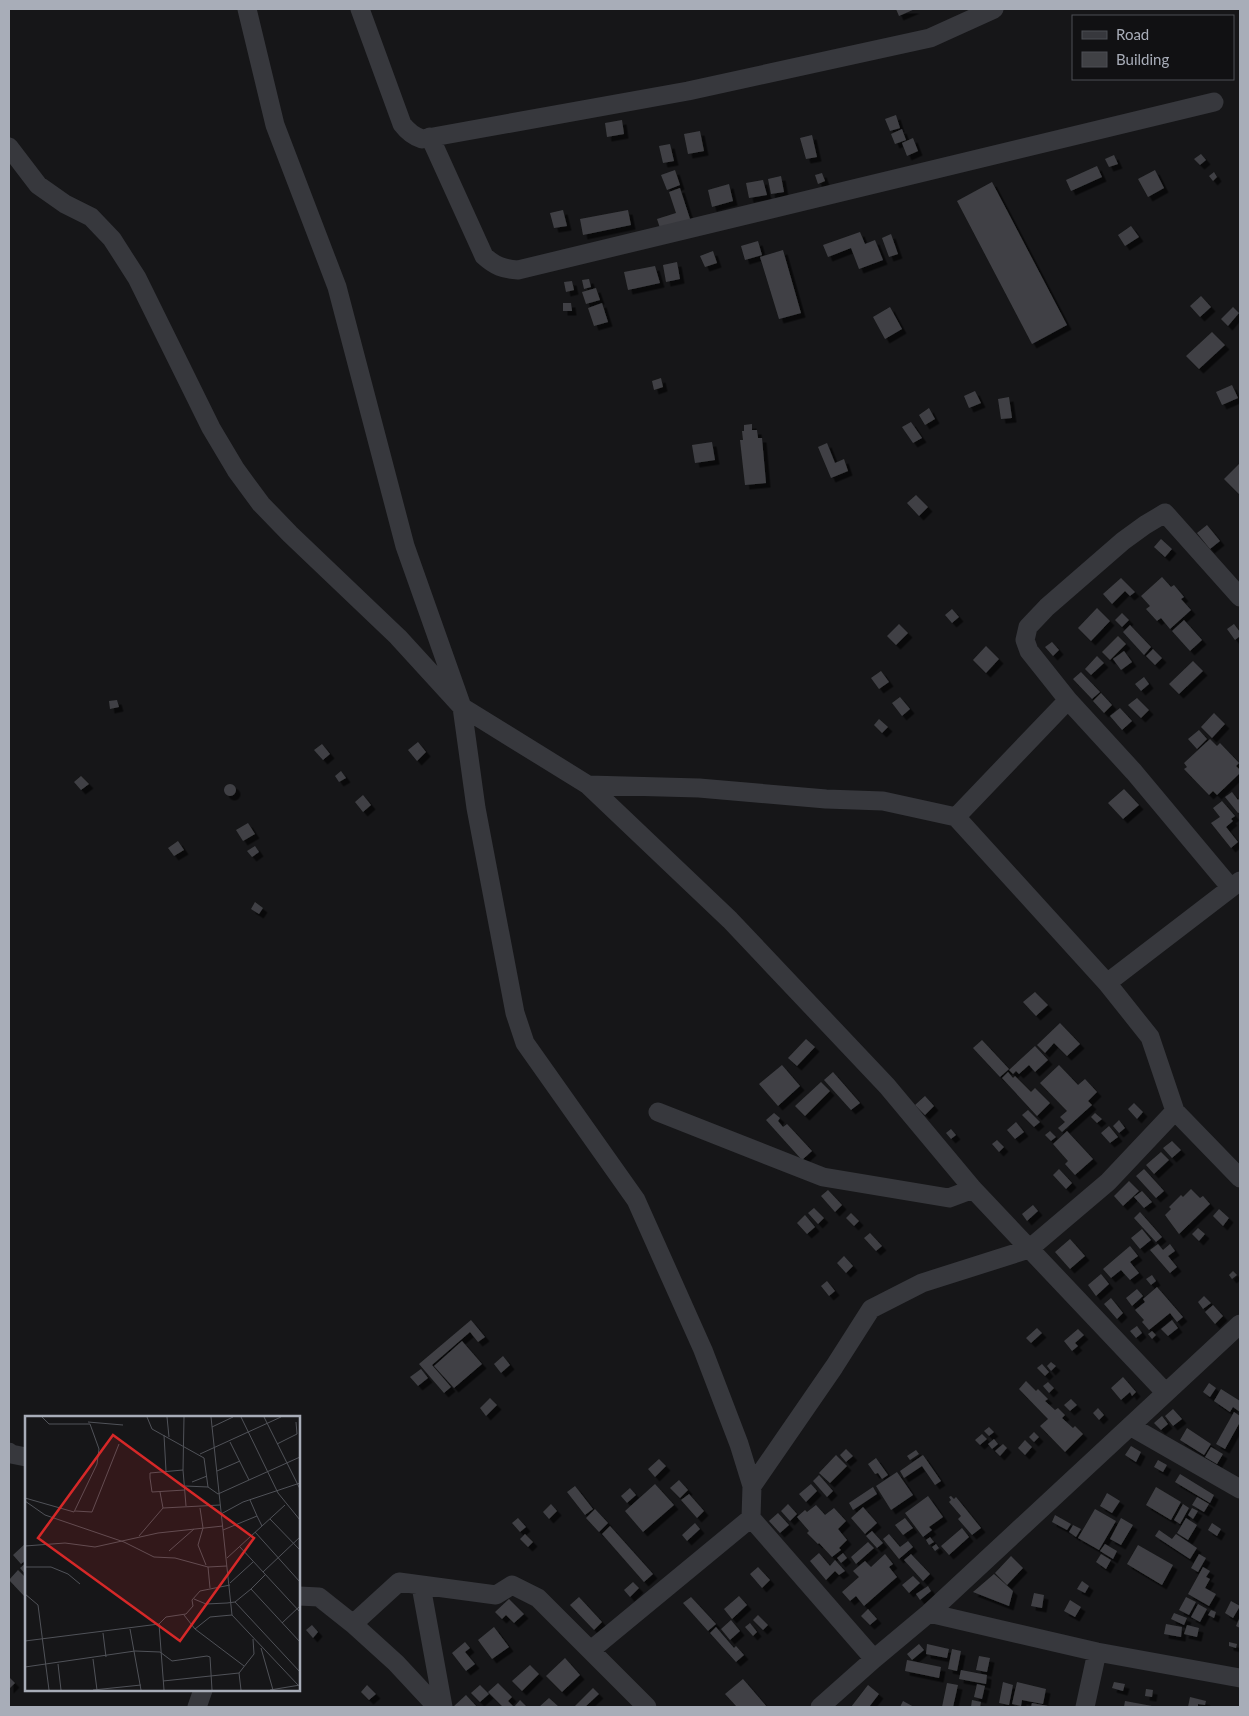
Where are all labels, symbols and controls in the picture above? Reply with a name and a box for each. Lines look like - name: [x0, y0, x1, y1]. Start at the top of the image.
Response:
- legend: [1072, 15, 1234, 80]
- text: Road: [1116, 25, 1149, 43]
- text: Building: [1116, 50, 1169, 68]
- inset map: [25, 1416, 300, 1691]

